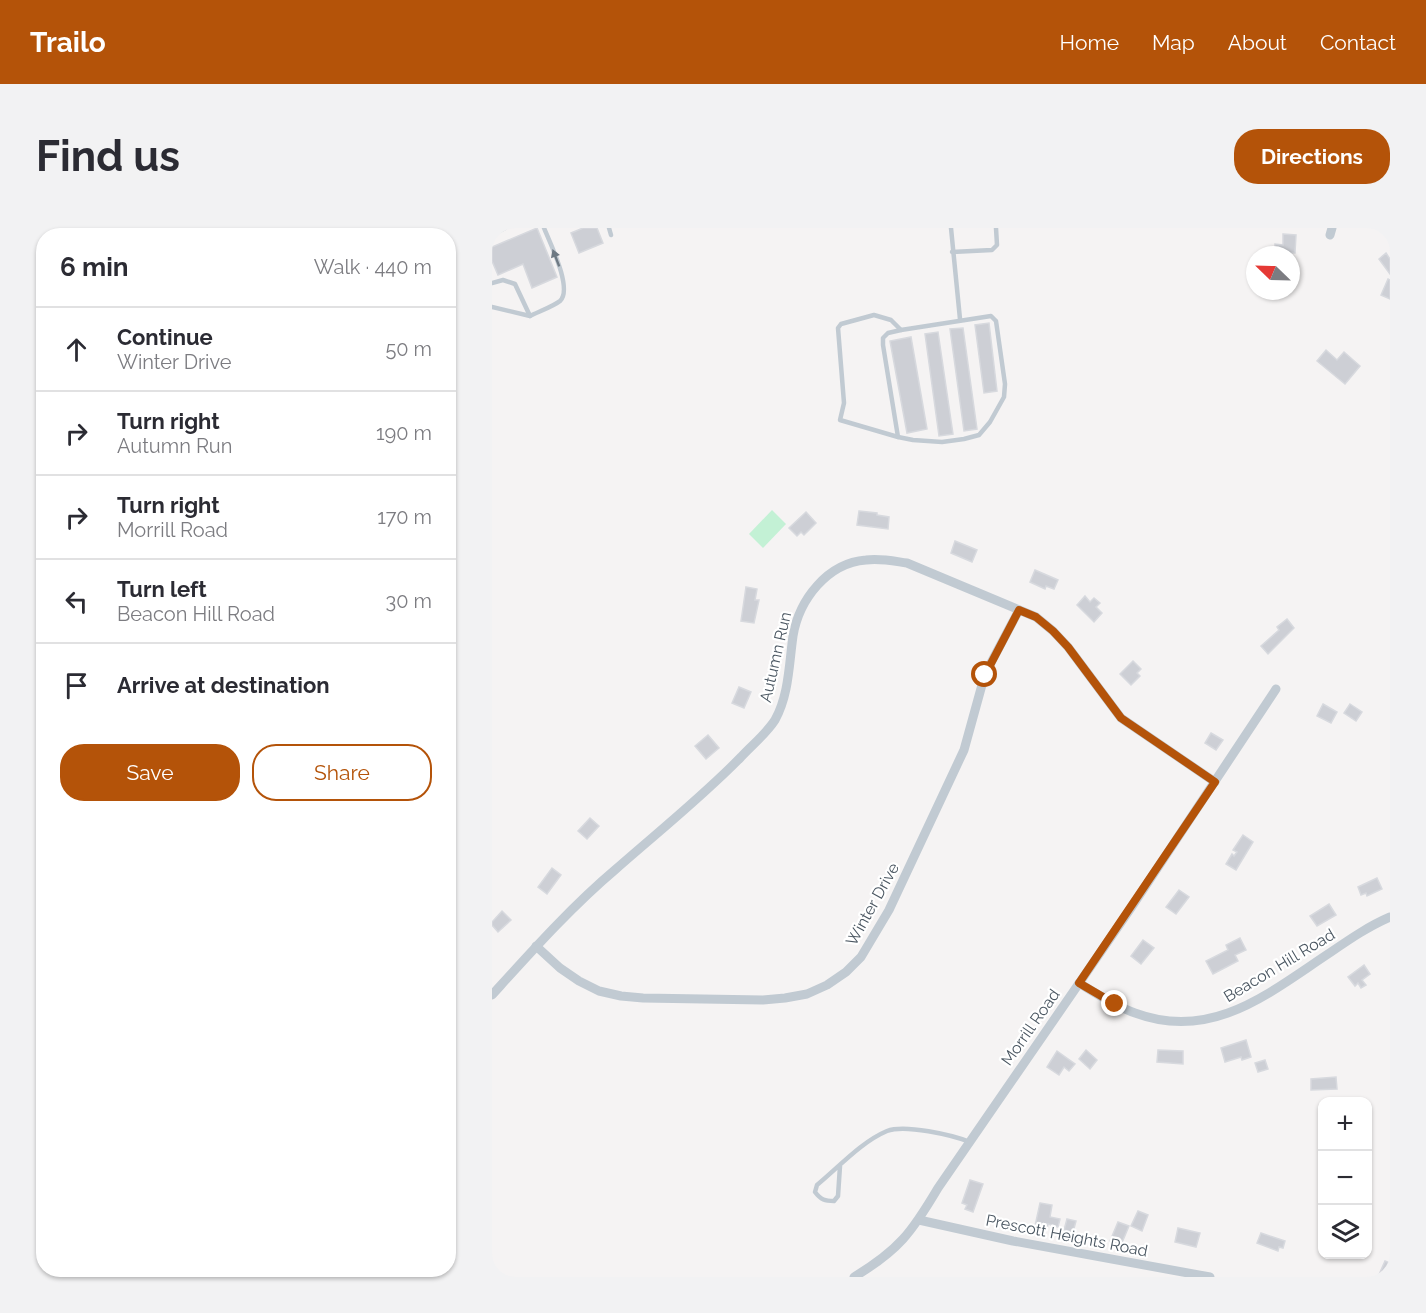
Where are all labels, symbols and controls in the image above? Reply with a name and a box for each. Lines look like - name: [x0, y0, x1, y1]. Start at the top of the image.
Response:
- text: Trailo: [30, 26, 106, 59]
- text: Home: [1060, 30, 1119, 55]
- text: Map: [1152, 30, 1195, 55]
- text: About: [1228, 30, 1287, 55]
- text: Contact: [1320, 30, 1396, 55]
- button: Directions: [1234, 129, 1390, 184]
- text: Find us: [36, 132, 180, 181]
- north arrow: [1246, 246, 1300, 300]
- one-way arrow: [551, 249, 561, 267]
- text: 6 min: [60, 252, 129, 282]
- text: Walk · 440 m: [314, 255, 432, 279]
- text: Continue: [117, 324, 213, 350]
- icon: ahead: [60, 333, 93, 366]
- text: 50 m: [385, 337, 432, 361]
- text: Winter Drive: [117, 350, 231, 374]
- text: Turn right: [117, 408, 220, 434]
- icon: right: [60, 417, 93, 450]
- text: 190 m: [376, 421, 432, 445]
- text: Autumn Run: [117, 434, 232, 458]
- text: Turn right: [117, 492, 220, 518]
- icon: right: [60, 501, 93, 534]
- text: 170 m: [377, 505, 432, 529]
- text: Morrill Road: [117, 518, 228, 542]
- text: Turn left: [117, 576, 207, 602]
- icon: left: [60, 585, 93, 618]
- text: 30 m: [386, 589, 432, 613]
- text: Beacon Hill Road: [117, 602, 275, 626]
- street label: Autumn Run: [756, 610, 795, 704]
- route start: [971, 661, 997, 687]
- icon: arrive: [60, 669, 93, 702]
- text: Arrive at destination: [117, 672, 330, 698]
- button: Save: [60, 744, 240, 801]
- button: Share: [252, 744, 432, 801]
- street label: Winter Drive: [842, 860, 903, 949]
- street label: Beacon Hill Road: [1220, 925, 1338, 1006]
- street label: Morrill Road: [997, 985, 1064, 1069]
- route end: [1101, 990, 1127, 1016]
- map controls: [1318, 1097, 1372, 1259]
- button: +: [1318, 1097, 1372, 1151]
- button: −: [1318, 1151, 1372, 1205]
- button: layers: [1318, 1205, 1372, 1259]
- street label: Prescott Heights Road: [984, 1210, 1150, 1261]

